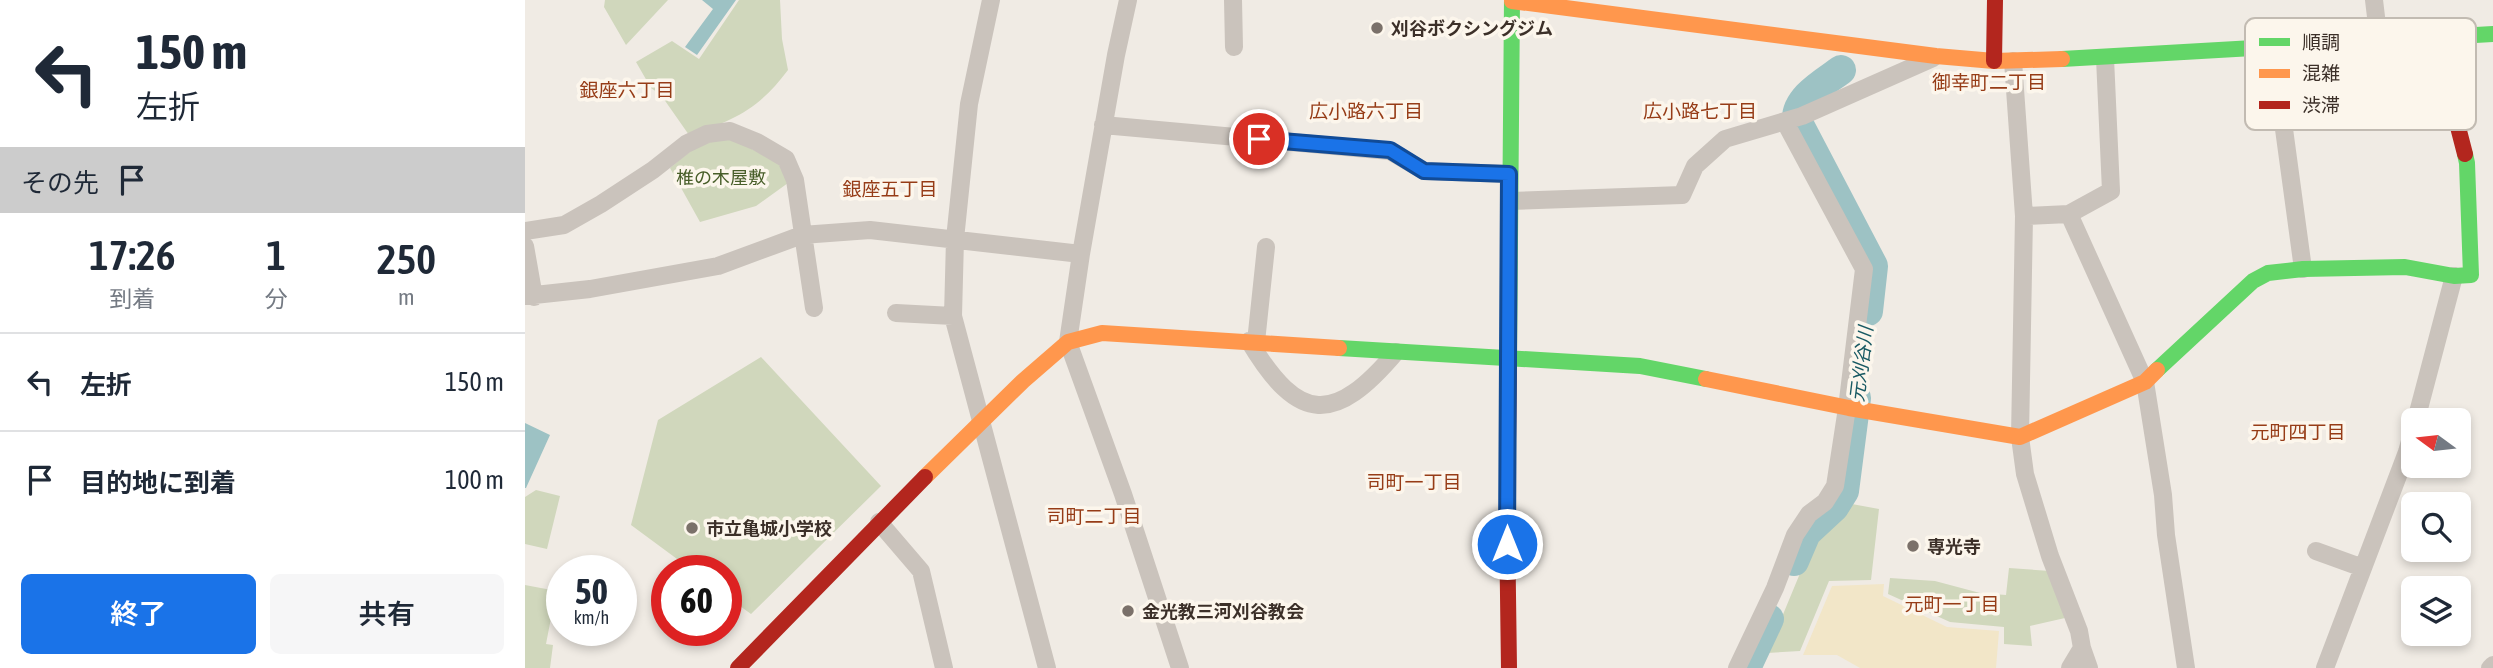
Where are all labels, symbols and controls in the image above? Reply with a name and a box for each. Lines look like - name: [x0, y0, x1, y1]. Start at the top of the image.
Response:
- place label: 刈谷ボクシングジム: [1391, 18, 1553, 39]
- legend: [2245, 18, 2476, 130]
- marker: 刈谷ボクシングジム: [1369, 20, 1385, 36]
- text: 150 m: [136, 23, 247, 79]
- icon: left: [21, 28, 112, 119]
- text: 順調: [2302, 31, 2340, 53]
- text: 混雑: [2302, 62, 2340, 84]
- district label: 御幸町二丁目: [1932, 71, 2046, 93]
- district label: 銀座六丁目: [579, 79, 675, 101]
- text: 左折: [136, 88, 200, 125]
- text: 渋滞: [2302, 94, 2340, 116]
- district label: 広小路六丁目: [1309, 100, 1423, 122]
- district label: 広小路七丁目: [1643, 100, 1757, 122]
- pin: [1229, 109, 1289, 169]
- icon: arrive: [1240, 120, 1278, 158]
- icon: arrive: [113, 161, 151, 199]
- park label: 椎の木屋敷: [676, 167, 766, 188]
- text: その先: [21, 168, 99, 198]
- district label: 銀座五丁目: [842, 178, 938, 200]
- text: 17:26: [89, 231, 176, 279]
- text: 1: [266, 231, 286, 279]
- text: 250: [377, 235, 436, 283]
- text: m: [398, 284, 415, 310]
- text: 到着: [109, 286, 155, 312]
- text: 分: [265, 286, 288, 312]
- water label: 元刈谷川: [1845, 323, 1877, 403]
- icon: left: [21, 363, 59, 401]
- text: 150 m: [445, 367, 504, 397]
- text: 左折: [80, 370, 132, 400]
- north arrow: [2401, 408, 2471, 478]
- map controls: [2401, 408, 2471, 646]
- district label: 元町四丁目: [2250, 421, 2346, 443]
- icon: arrive: [21, 461, 59, 499]
- text: 100 m: [445, 465, 504, 495]
- text: 目的地に到着: [80, 468, 236, 498]
- district label: 司町一丁目: [1366, 471, 1462, 493]
- button: search: [2401, 492, 2471, 562]
- district label: 司町二丁目: [1046, 505, 1142, 527]
- position arrow: [1470, 507, 1544, 581]
- place label: 市立亀城小学校: [706, 518, 832, 539]
- marker: 市立亀城小学校: [684, 520, 700, 536]
- place label: 専光寺: [1927, 536, 1981, 557]
- marker: 専光寺: [1905, 538, 1921, 554]
- speed limit sign: 60: [651, 555, 742, 646]
- text: 50: [575, 571, 608, 611]
- button: 終了: [21, 574, 256, 654]
- button: 共有: [270, 574, 504, 654]
- button: layers: [2401, 576, 2471, 646]
- district label: 元町一丁目: [1904, 593, 2000, 615]
- place label: 金光教三河刈谷教会: [1142, 601, 1304, 622]
- marker: 金光教三河刈谷教会: [1120, 603, 1136, 619]
- text: km/h: [574, 607, 609, 628]

